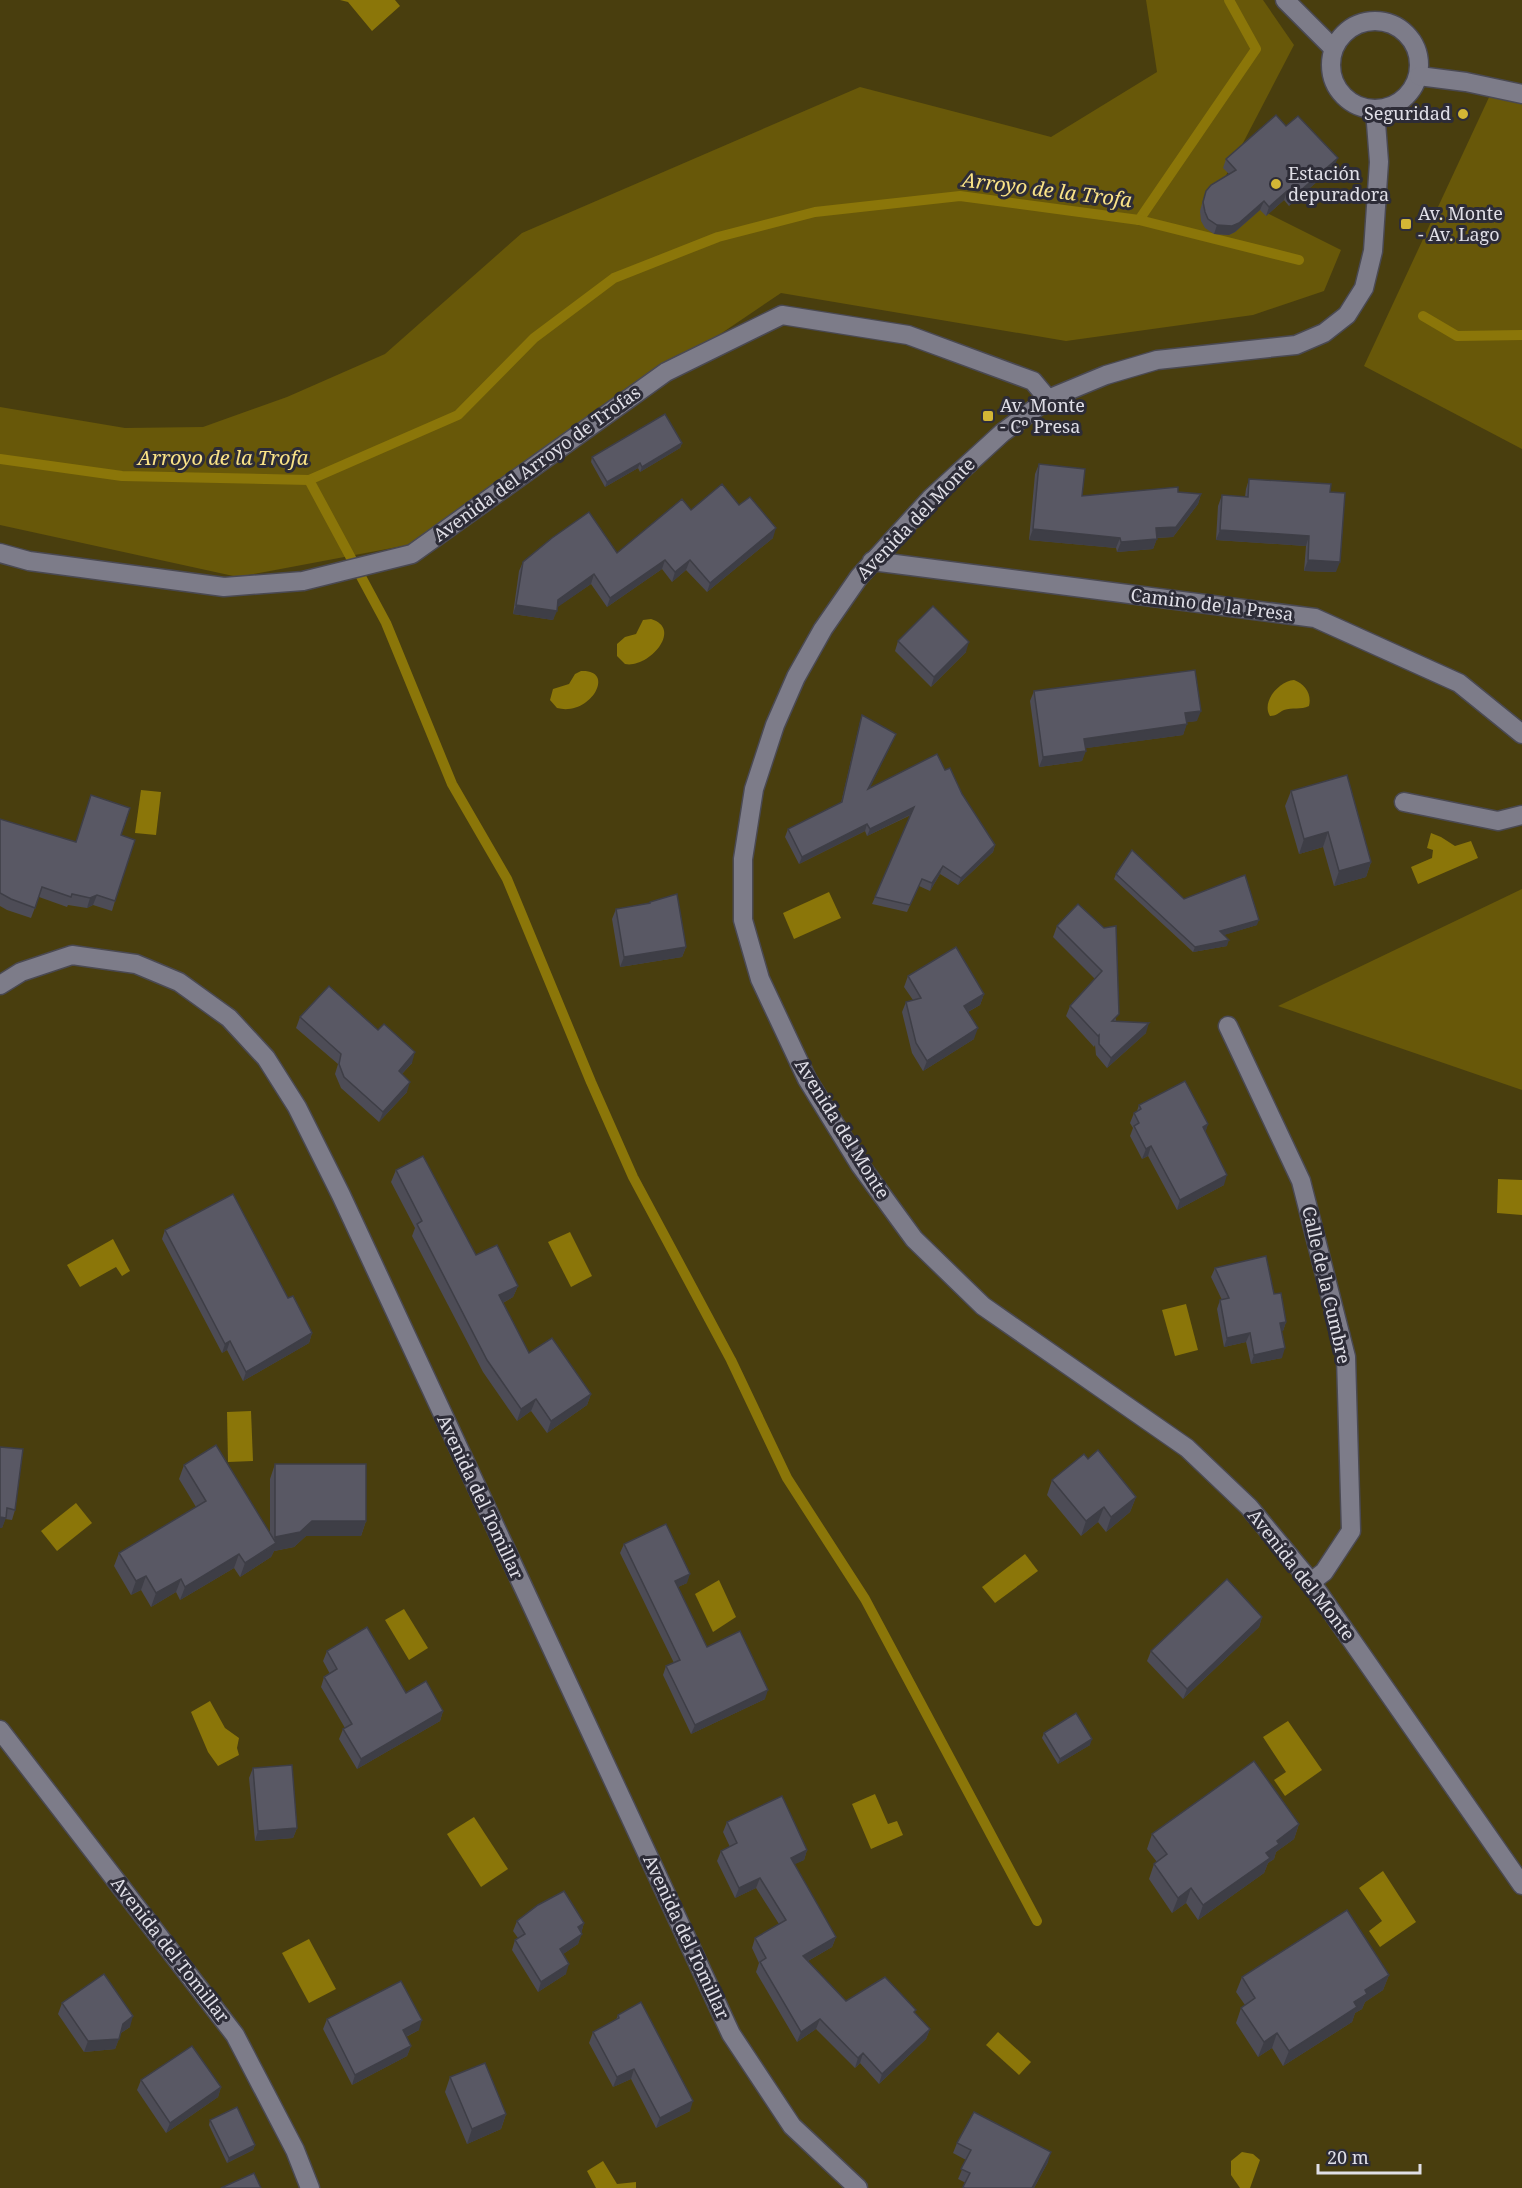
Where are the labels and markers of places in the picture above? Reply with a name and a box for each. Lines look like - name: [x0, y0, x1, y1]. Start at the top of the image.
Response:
- place label: Seguridad: [1364, 101, 1451, 125]
- marker: Seguridad: [1456, 107, 1470, 121]
- place label: Estación depuradora: [1288, 161, 1389, 206]
- marker: Estación depuradora: [1269, 177, 1283, 191]
- place label: Av. Monte - Av. Lago: [1418, 201, 1503, 246]
- marker: Av. Monte - Av. Lago: [1399, 217, 1413, 231]
- place label: Av. Monte - Cº Presa: [1000, 393, 1085, 438]
- marker: Av. Monte - Cº Presa: [981, 409, 995, 423]

